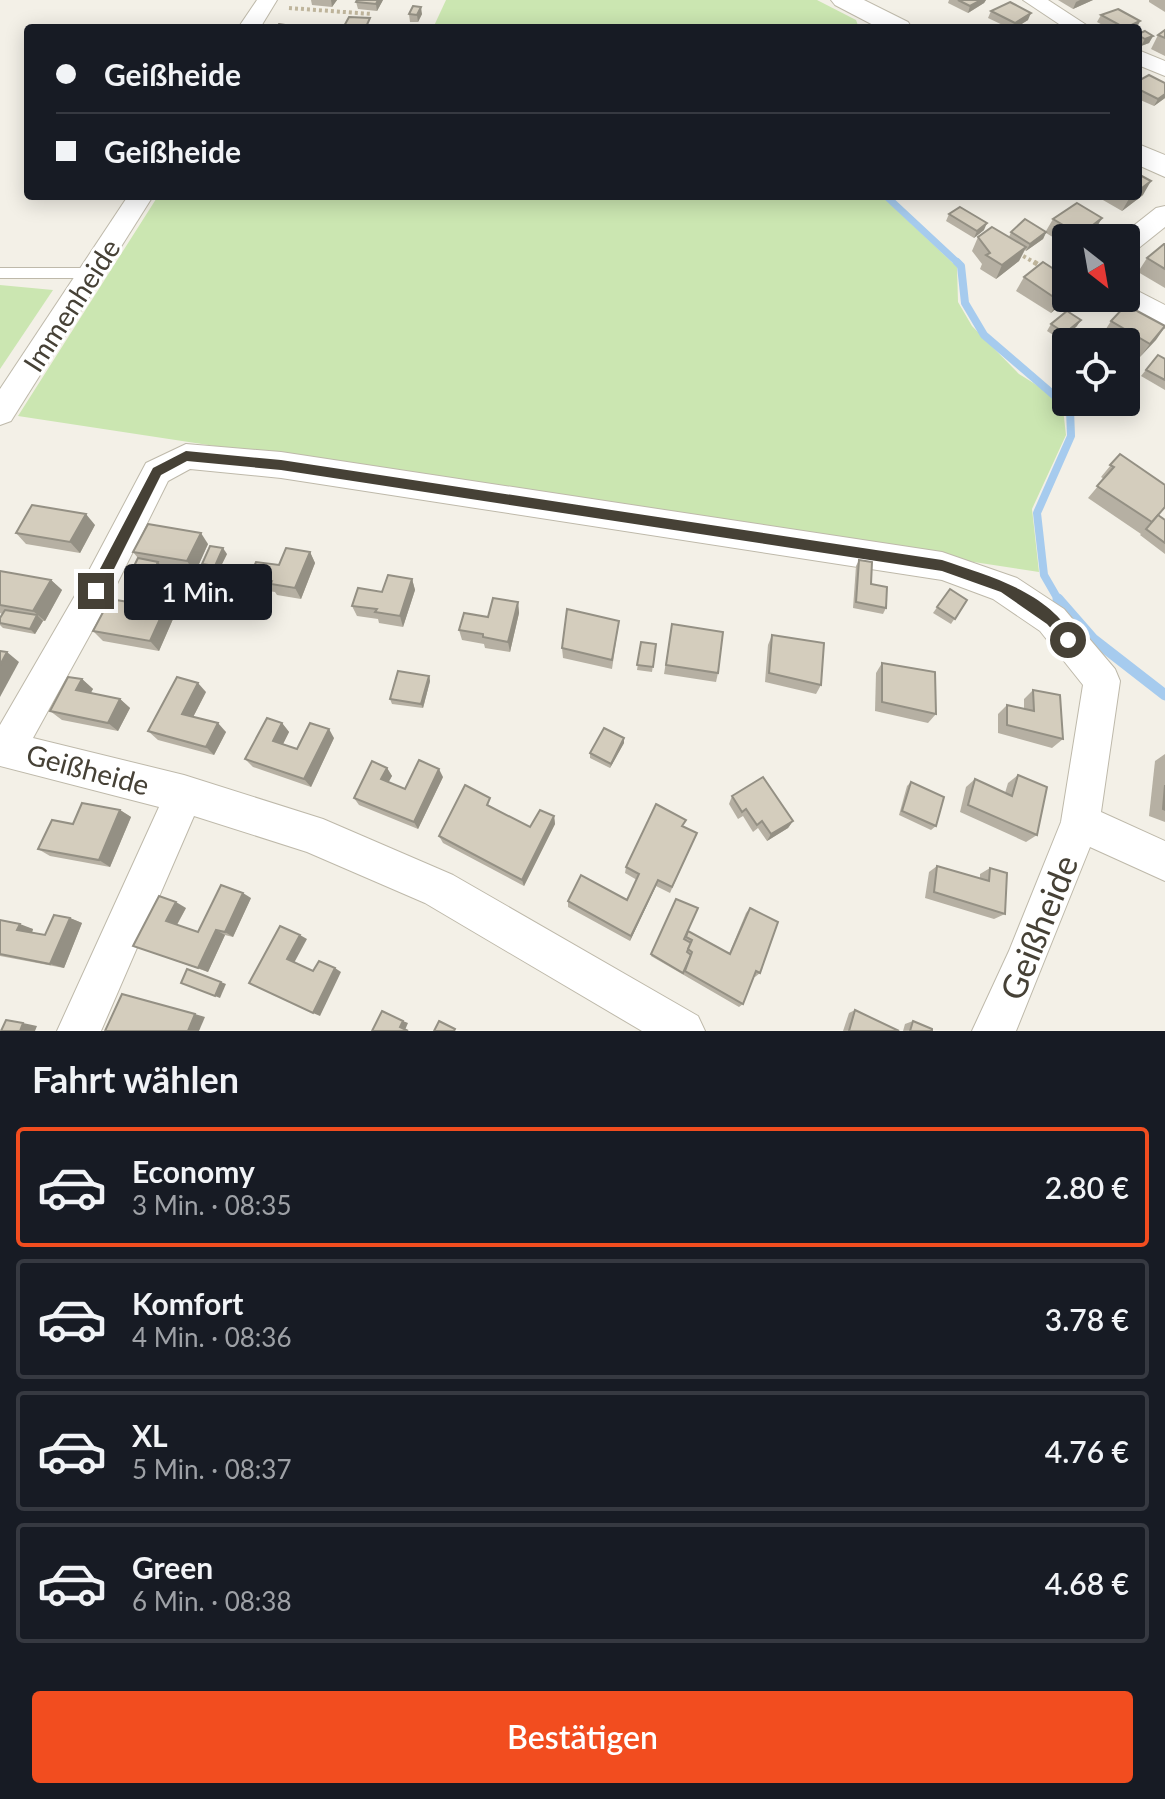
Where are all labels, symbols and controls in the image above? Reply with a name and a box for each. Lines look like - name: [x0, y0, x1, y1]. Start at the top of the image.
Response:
- text: Geißheide: [104, 56, 241, 92]
- text: Geißheide: [104, 133, 241, 169]
- north arrow: [1052, 224, 1140, 312]
- map controls: [1052, 224, 1140, 416]
- street label: Immenheide: [15, 232, 127, 378]
- button: locate: [1052, 328, 1140, 416]
- callout: 1 Min.: [124, 563, 272, 619]
- route end: [78, 573, 114, 609]
- text: 1 Min.: [162, 576, 234, 608]
- route start: [1050, 622, 1086, 658]
- street label: Geißheide: [23, 736, 153, 802]
- street label: Geißheide: [990, 849, 1086, 1005]
- text: Fahrt wählen: [32, 1057, 239, 1101]
- icon: car: [36, 1151, 108, 1223]
- text: Economy: [132, 1153, 255, 1189]
- text: 2.80 €: [1045, 1169, 1129, 1205]
- text: 3 Min. · 08:35: [132, 1189, 291, 1221]
- icon: car: [36, 1283, 108, 1355]
- text: Komfort: [132, 1285, 243, 1321]
- text: 3.78 €: [1045, 1301, 1129, 1337]
- text: 4 Min. · 08:36: [132, 1321, 291, 1353]
- icon: car: [36, 1415, 108, 1487]
- text: XL: [132, 1417, 168, 1453]
- text: 4.76 €: [1045, 1433, 1129, 1469]
- text: 5 Min. · 08:37: [132, 1453, 291, 1485]
- icon: car: [36, 1547, 108, 1619]
- text: Green: [132, 1549, 213, 1585]
- text: 4.68 €: [1045, 1565, 1129, 1601]
- text: 6 Min. · 08:38: [132, 1585, 291, 1617]
- button: Bestätigen: [32, 1691, 1133, 1783]

